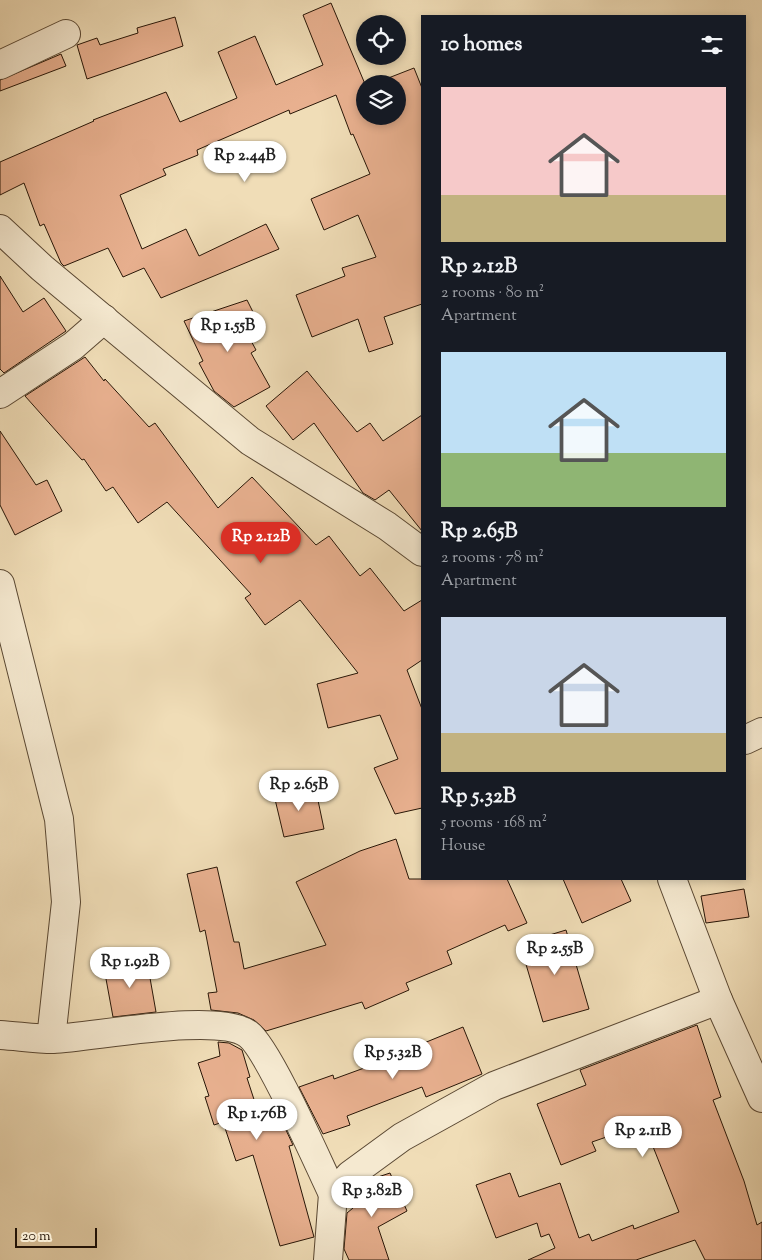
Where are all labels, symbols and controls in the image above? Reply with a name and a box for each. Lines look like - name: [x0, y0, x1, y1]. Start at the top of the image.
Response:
- map controls: [356, 15, 406, 125]
- button: locate: [356, 15, 406, 65]
- text: 10 homes: [441, 30, 522, 60]
- icon: filters: [698, 31, 726, 59]
- button: layers: [356, 75, 406, 125]
- icon: home: [539, 120, 629, 210]
- pin: Rp 2.44B: [193, 140, 297, 183]
- text: Rp 2.44B: [214, 145, 276, 168]
- text: Rp 2.12B: [441, 252, 517, 282]
- text: 2 rooms · 80 m²: [441, 282, 544, 305]
- text: Apartment: [441, 305, 517, 328]
- pin: Rp 1.55B: [176, 310, 280, 353]
- text: Rp 1.55B: [201, 315, 255, 338]
- icon: home: [539, 385, 629, 475]
- text: Rp 2.65B: [441, 517, 518, 547]
- pin: Rp 2.12B: [209, 522, 313, 564]
- text: Rp 2.12B: [232, 526, 290, 549]
- text: 2 rooms · 78 m²: [441, 547, 544, 570]
- text: Apartment: [441, 570, 517, 593]
- icon: home: [539, 650, 629, 740]
- pin: Rp 2.65B: [247, 770, 351, 812]
- text: Rp 2.65B: [270, 774, 328, 797]
- text: Rp 5.32B: [441, 782, 516, 812]
- text: 5 rooms · 168 m²: [441, 812, 547, 835]
- text: House: [441, 835, 485, 858]
- pin: Rp 2.55B: [503, 934, 607, 976]
- text: Rp 2.55B: [527, 938, 583, 961]
- pin: Rp 1.92B: [78, 946, 182, 989]
- text: Rp 1.92B: [101, 951, 159, 974]
- pin: Rp 5.32B: [341, 1038, 445, 1080]
- text: Rp 5.32B: [364, 1042, 422, 1065]
- pin: Rp 1.76B: [205, 1098, 309, 1141]
- text: Rp 1.76B: [227, 1103, 287, 1126]
- pin: Rp 2.11B: [591, 1116, 695, 1158]
- text: Rp 2.11B: [615, 1120, 671, 1143]
- pin: Rp 3.82B: [320, 1176, 424, 1218]
- text: Rp 3.82B: [342, 1180, 402, 1203]
- scale bar: [15, 1225, 98, 1248]
- text: 20 m: [22, 1227, 51, 1247]

